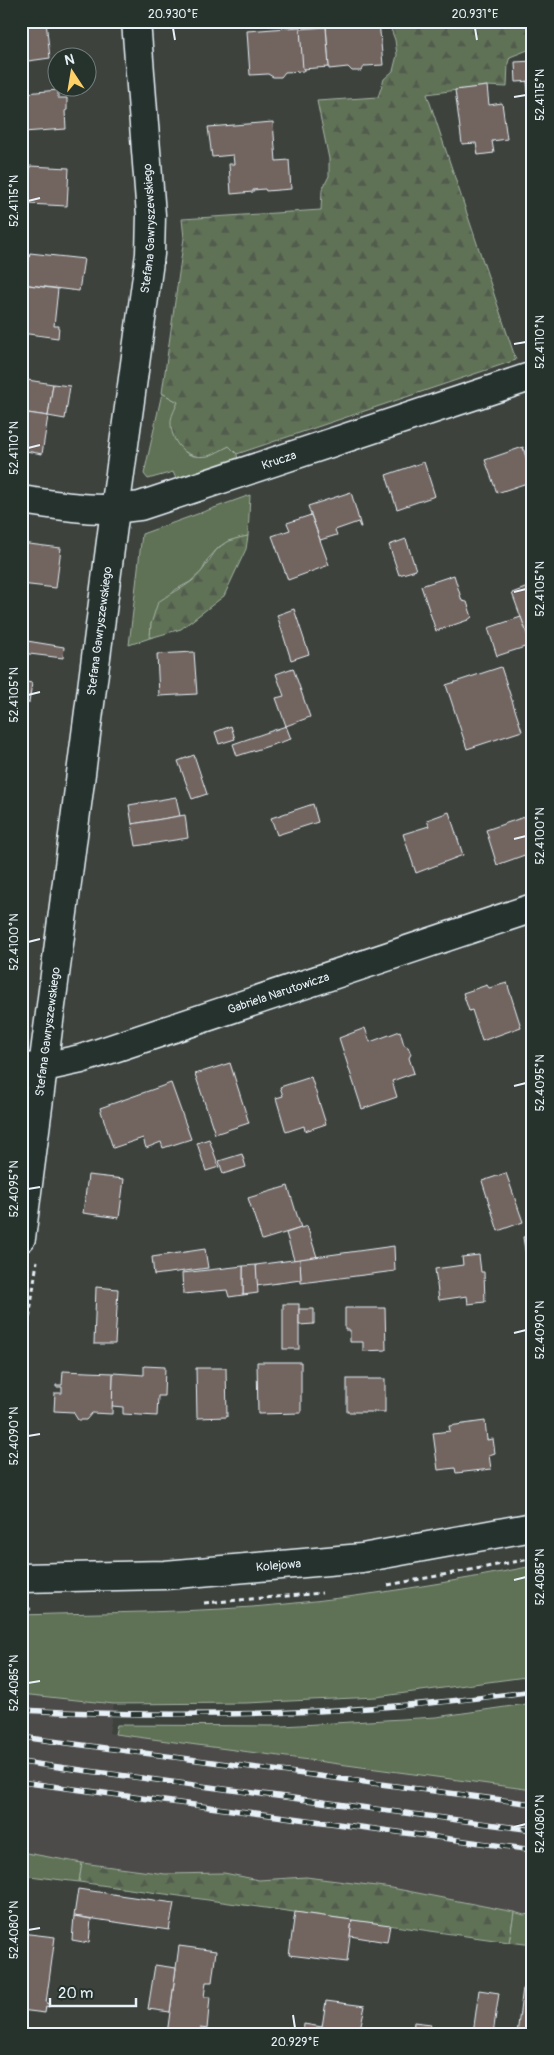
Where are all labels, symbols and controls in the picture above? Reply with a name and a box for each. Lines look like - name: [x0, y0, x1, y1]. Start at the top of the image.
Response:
- text: 20.930°E: [148, 7, 198, 22]
- text: 20.931°E: [452, 7, 498, 22]
- north arrow: [48, 48, 98, 98]
- text: N: [63, 50, 76, 69]
- text: 52.4115°N: [533, 69, 548, 121]
- street label: Stefana Gawryszewskiego: [137, 162, 159, 294]
- text: 52.4115°N: [7, 175, 22, 227]
- text: 52.4110°N: [533, 315, 548, 369]
- text: 52.4110°N: [7, 421, 22, 475]
- street label: Krucza: [260, 447, 299, 473]
- text: 52.4105°N: [533, 561, 548, 617]
- street label: Stefana Gawryszewskiego: [84, 565, 115, 697]
- text: 52.4105°N: [7, 667, 22, 723]
- text: 52.4100°N: [533, 807, 548, 865]
- text: 52.4100°N: [7, 913, 22, 971]
- street label: Stefana Gawryszewskiego: [32, 966, 63, 1097]
- street label: Gabriela Narutowicza: [226, 969, 332, 1017]
- text: 52.4095°N: [533, 1054, 548, 1112]
- text: 52.4095°N: [7, 1160, 22, 1218]
- text: 52.4090°N: [533, 1301, 548, 1359]
- text: 52.4090°N: [7, 1407, 22, 1465]
- text: 52.4085°N: [533, 1549, 548, 1605]
- street label: Kolejowa: [255, 1556, 302, 1575]
- text: 52.4085°N: [7, 1655, 22, 1711]
- text: 52.4080°N: [533, 1795, 548, 1853]
- text: 52.4080°N: [7, 1901, 22, 1959]
- scale bar: [50, 1975, 136, 2007]
- text: 20 m: [58, 1984, 93, 2003]
- text: 20.929°E: [271, 2035, 319, 2050]

